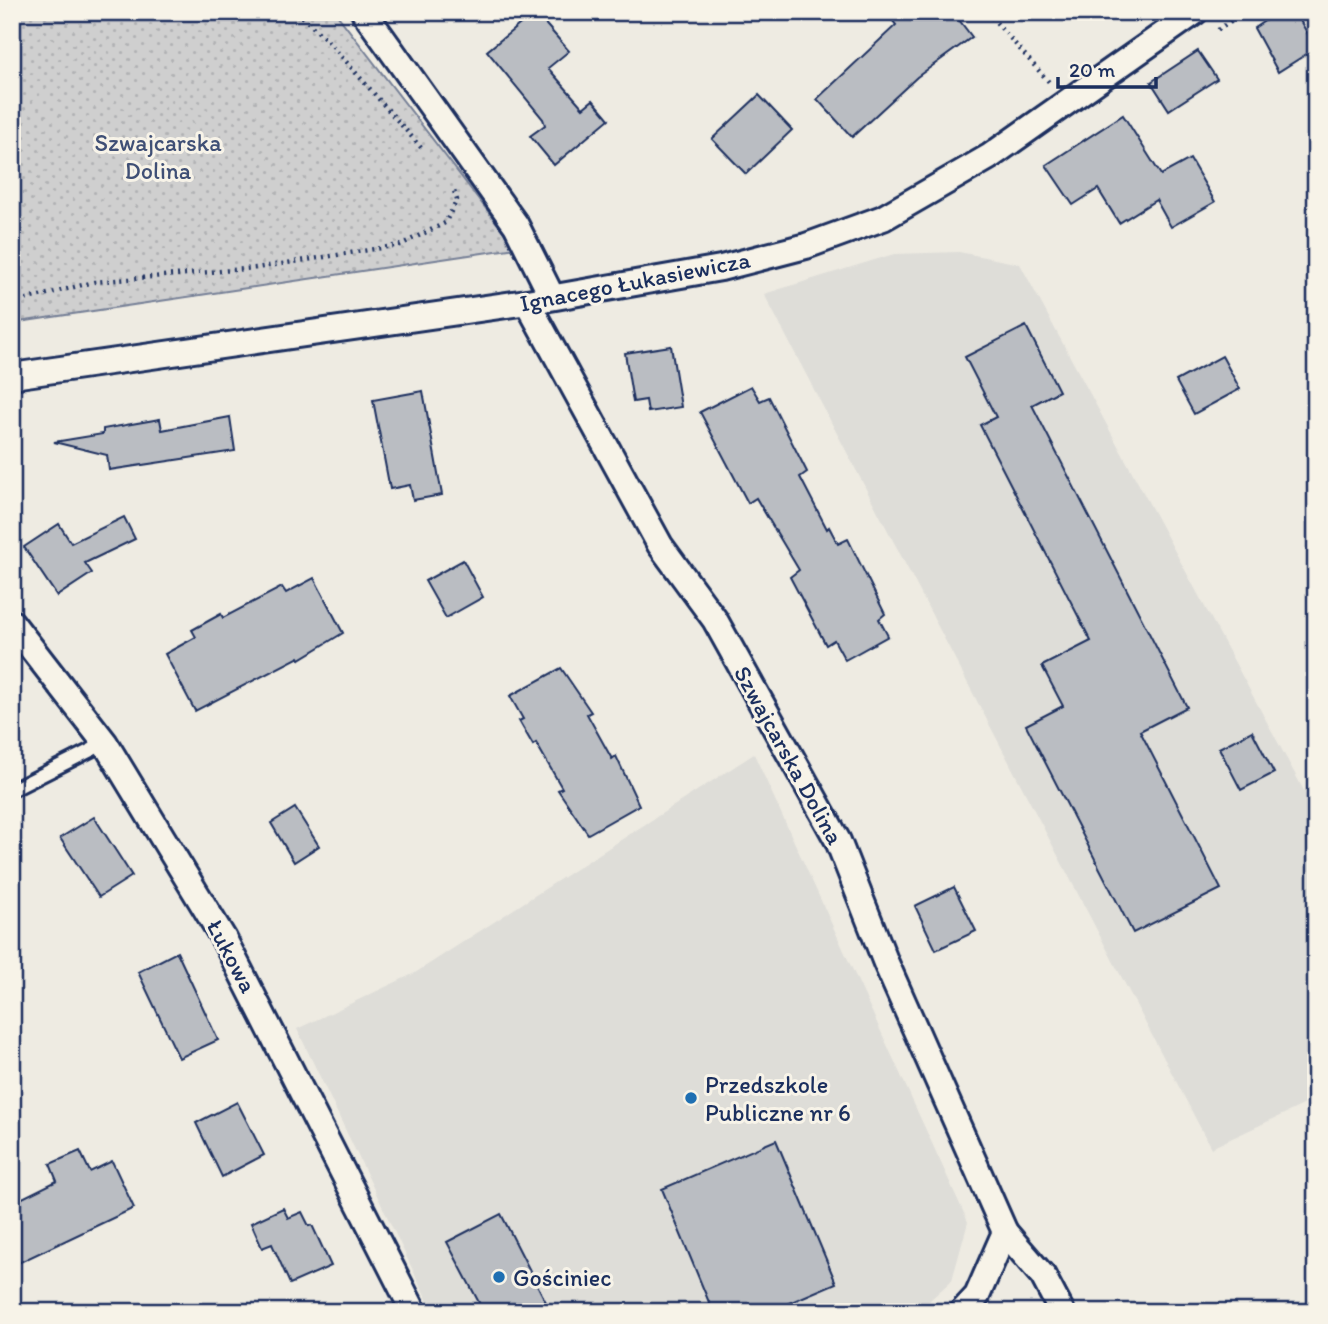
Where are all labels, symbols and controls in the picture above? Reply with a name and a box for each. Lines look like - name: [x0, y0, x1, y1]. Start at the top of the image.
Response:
- scale bar: [1058, 46, 1156, 90]
- text: 20 m: [1069, 57, 1116, 82]
- park label: Szwajcarska Dolina: [94, 128, 222, 185]
- street label: Ignacego Łukasiewicza: [517, 244, 753, 318]
- street label: Szwajcarska Dolina: [728, 661, 850, 850]
- street label: Łukowa: [201, 914, 264, 998]
- place label: Przedszkole Publiczne nr 6: [705, 1070, 851, 1127]
- marker: Przedszkole Publiczne nr 6: [683, 1090, 699, 1106]
- place label: Gościniec: [513, 1263, 612, 1292]
- marker: Gościniec: [491, 1269, 507, 1285]

